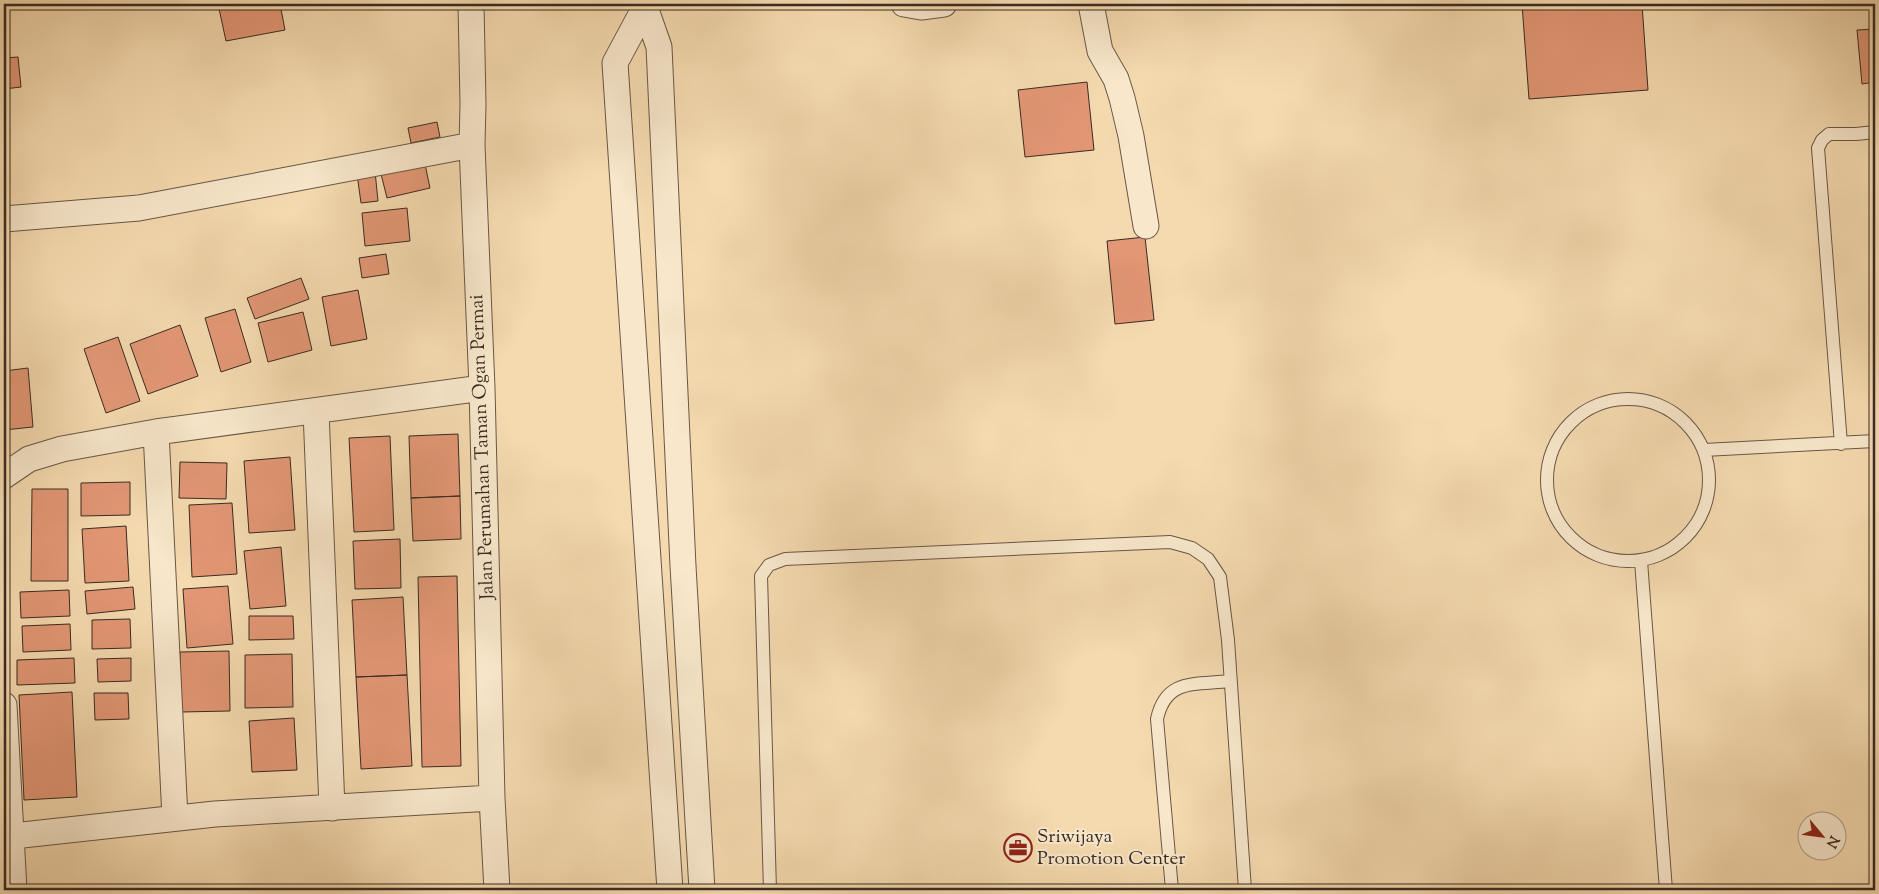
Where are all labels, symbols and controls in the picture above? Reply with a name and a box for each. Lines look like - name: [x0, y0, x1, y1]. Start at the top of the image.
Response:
- street label: Jalan Perumahan Taman Ogan Permai: [464, 294, 502, 601]
- north arrow: [1796, 812, 1846, 862]
- place label: Sriwijaya Promotion Center: [1037, 824, 1185, 873]
- text: N: [1820, 832, 1843, 851]
- office icon: Sriwijaya Promotion Center: [1003, 833, 1033, 863]

